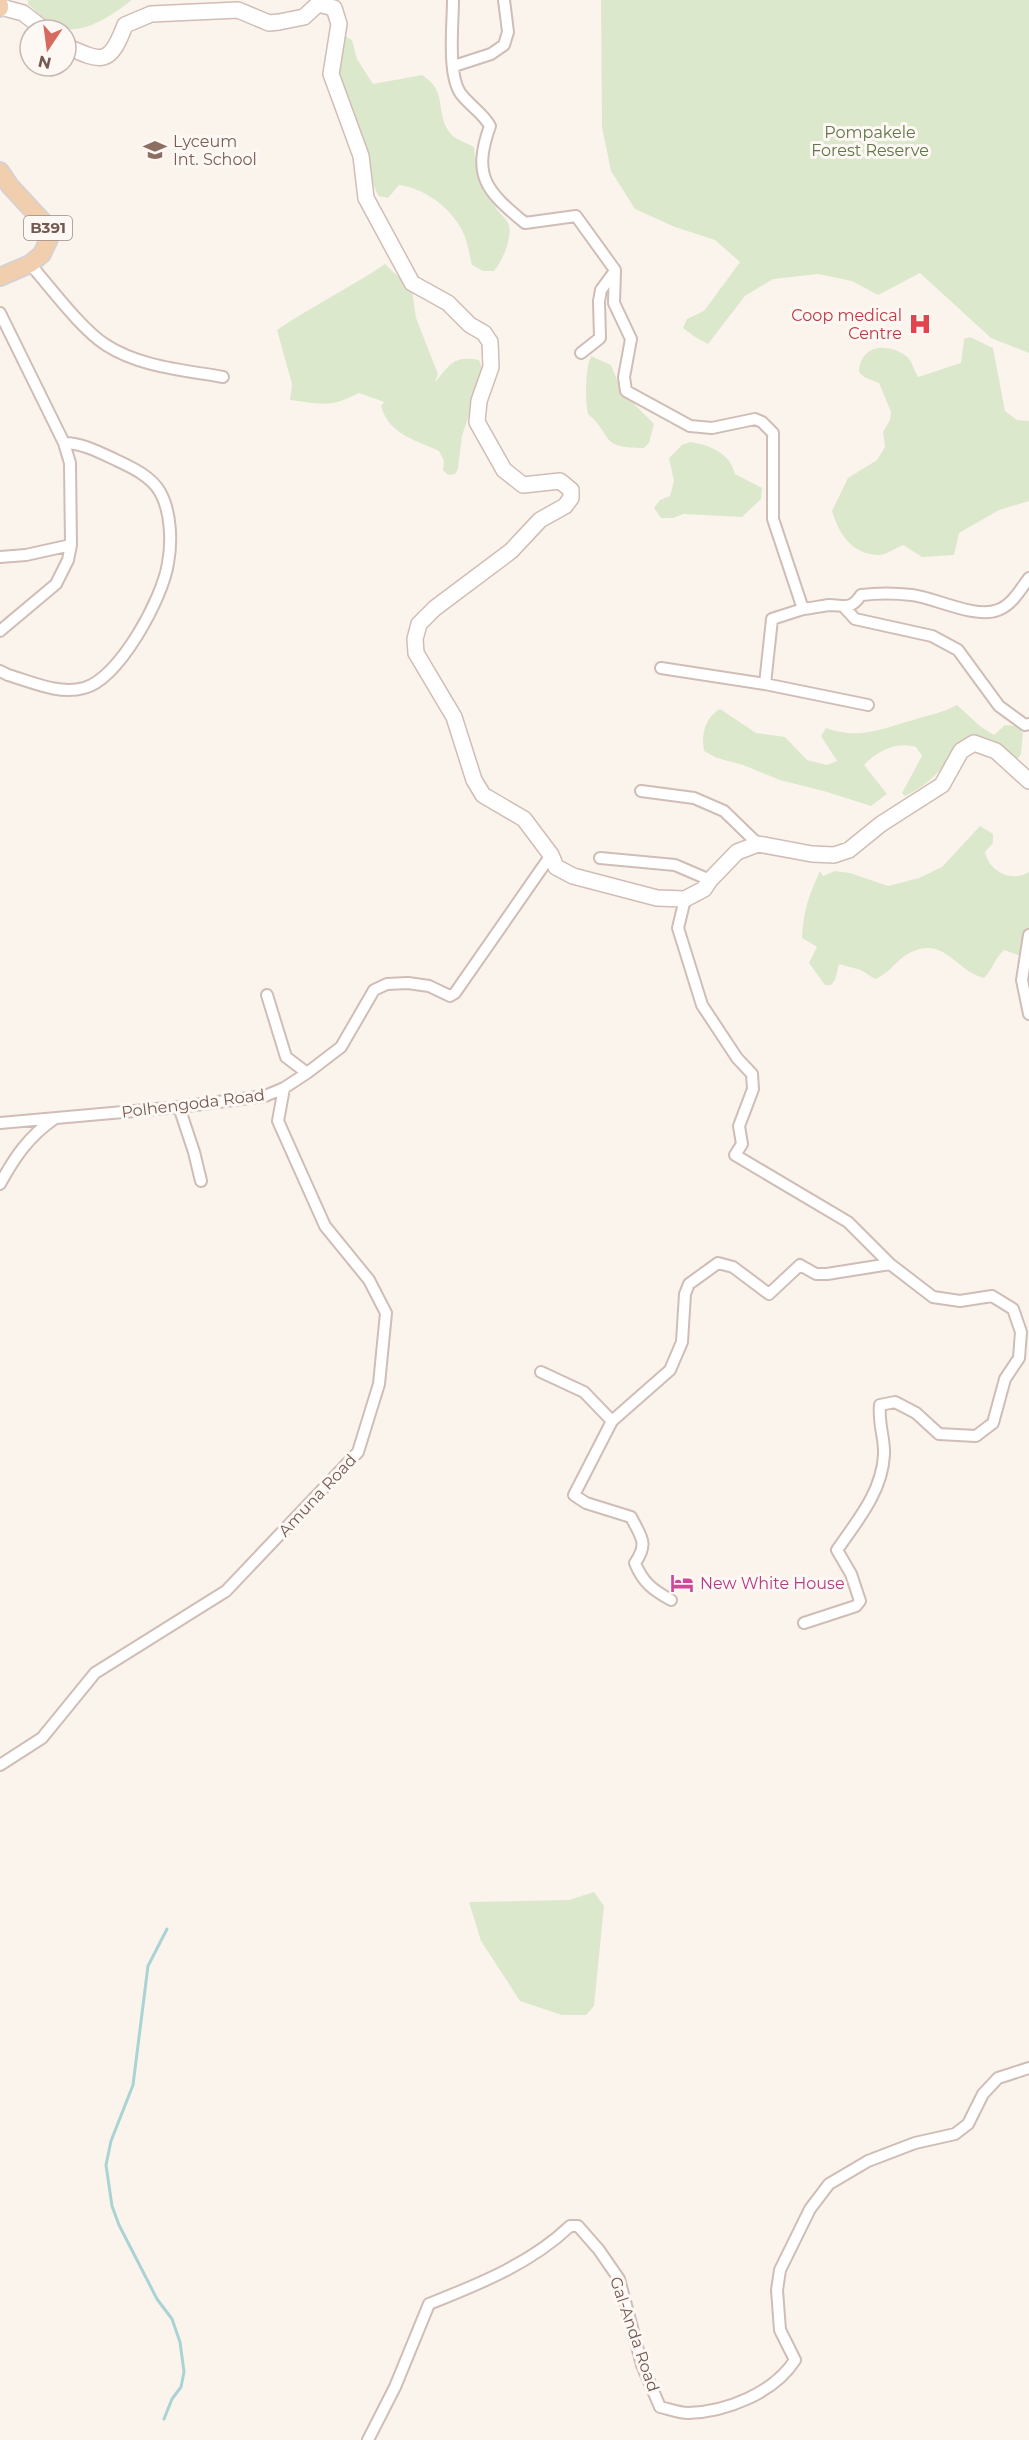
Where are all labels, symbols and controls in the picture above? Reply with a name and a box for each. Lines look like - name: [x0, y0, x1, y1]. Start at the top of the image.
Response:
- north arrow: [18, 18, 78, 78]
- text: N: [36, 51, 53, 73]
- park label: Pompakele Forest Reserve: [811, 123, 929, 160]
- place label: Lyceum Int. School: [173, 132, 257, 169]
- school or university icon: Lyceum Int. School: [142, 137, 168, 163]
- road number: B391: [24, 216, 72, 240]
- place label: Coop medical Centre: [791, 306, 902, 343]
- hospital icon: Coop medical Centre: [907, 311, 933, 337]
- street label: Polhengoda Road: [120, 1085, 266, 1122]
- street label: Amuna Road: [274, 1450, 360, 1540]
- hotel icon: New White House: [669, 1570, 695, 1596]
- place label: New White House: [700, 1574, 845, 1593]
- street label: Gal-Anda Road: [606, 2274, 663, 2394]

